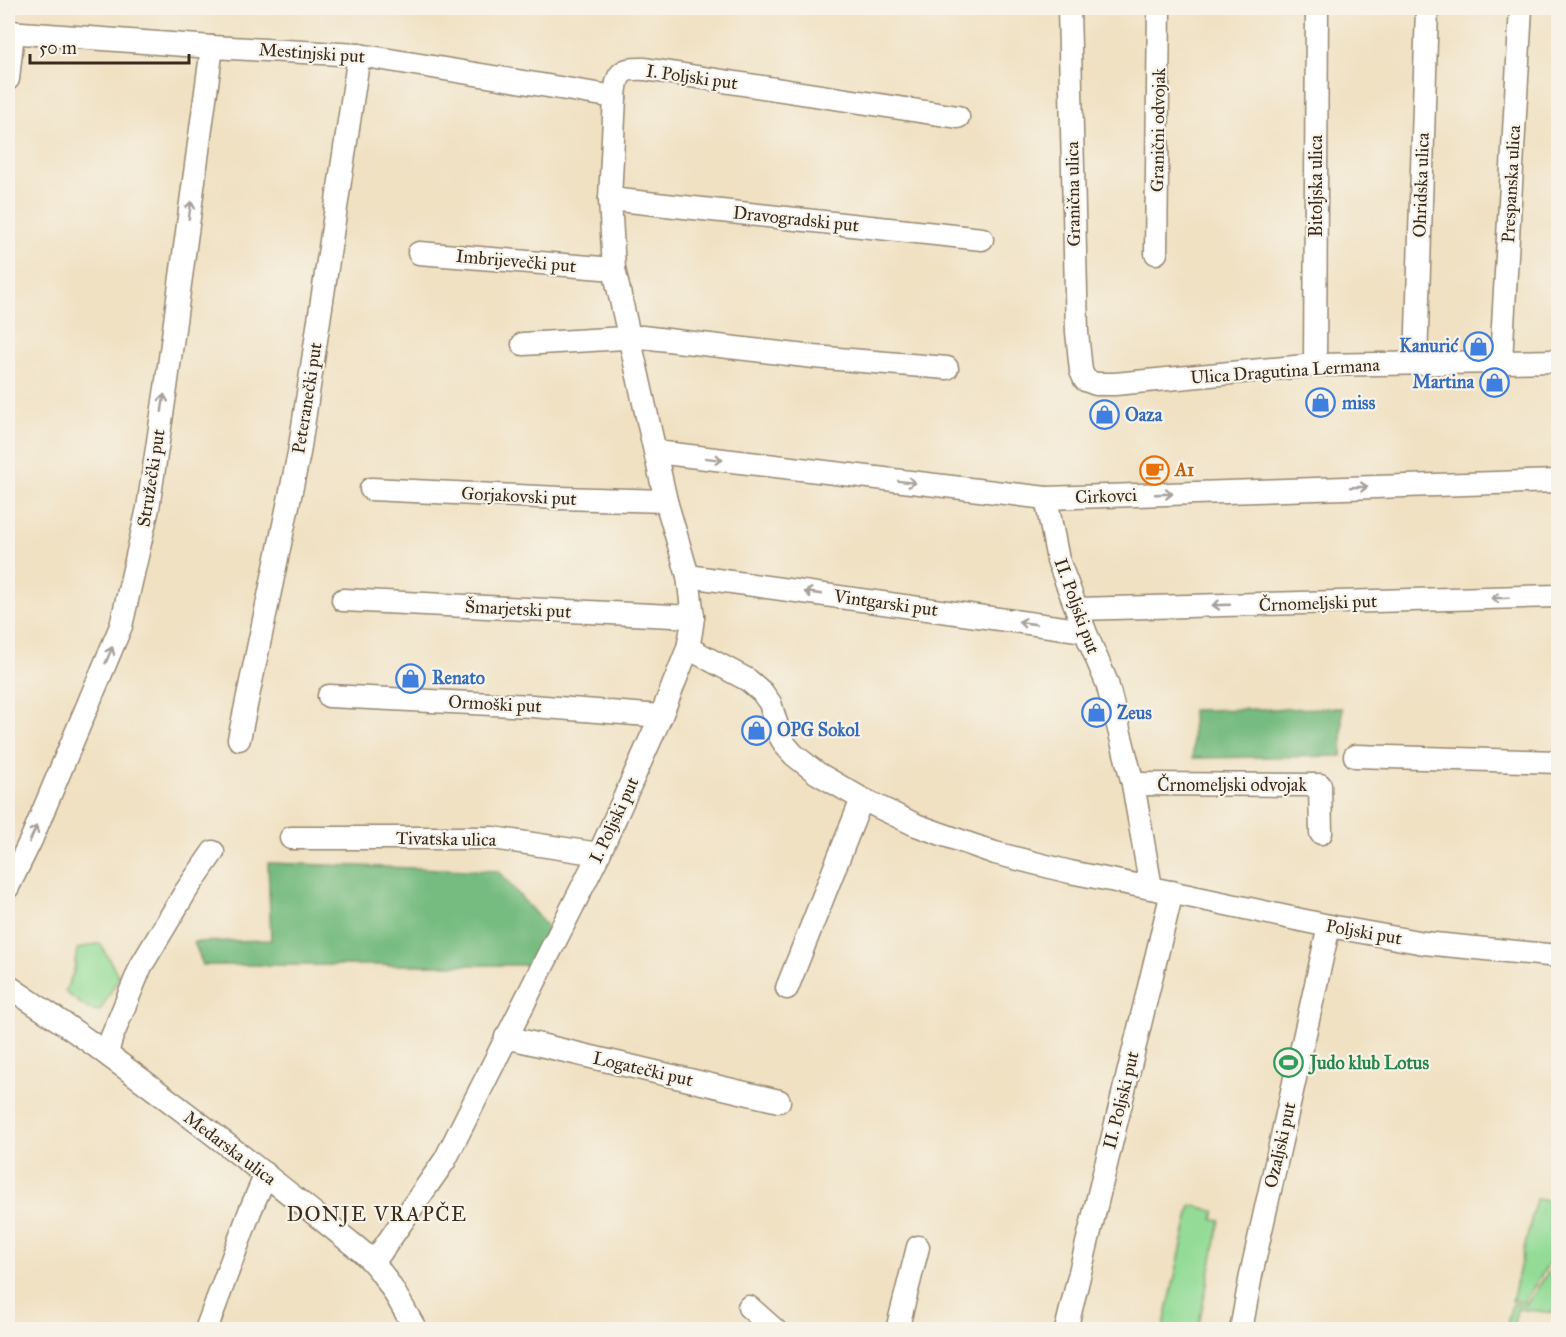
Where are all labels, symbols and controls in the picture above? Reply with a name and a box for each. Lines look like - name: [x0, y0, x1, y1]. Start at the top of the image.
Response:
- scale bar: [30, 27, 189, 65]
- text: 50 m: [39, 37, 77, 59]
- street label: Mestinjski put: [258, 38, 367, 68]
- street label: I. Poljski put: [645, 60, 740, 94]
- street label: Granični odvojak: [1146, 67, 1170, 192]
- street label: Prespanska ulica: [1497, 124, 1525, 244]
- street label: Ohridska ulica: [1408, 132, 1434, 238]
- street label: Bitoljska ulica: [1305, 134, 1327, 237]
- street label: Granična ulica: [1061, 141, 1085, 247]
- one-way arrow: [184, 201, 195, 221]
- street label: Dravogradski put: [732, 201, 861, 238]
- street label: Imbrijevečki put: [455, 245, 578, 277]
- shop icon: Kanurić: [1463, 330, 1495, 362]
- place label: Kanurić: [1399, 335, 1459, 357]
- street label: Peteranečki put: [287, 340, 327, 455]
- street label: Ulica Dragutina Lermana: [1190, 353, 1381, 390]
- shop icon: Martina: [1479, 366, 1511, 398]
- place label: Martina: [1412, 371, 1474, 393]
- shop icon: miss: [1305, 387, 1337, 419]
- place label: miss: [1341, 392, 1376, 414]
- one-way arrow: [158, 394, 169, 414]
- shop icon: Oaza: [1088, 399, 1120, 431]
- place label: Oaza: [1125, 404, 1163, 426]
- street label: Stružečki put: [132, 427, 170, 528]
- one-way arrow: [703, 454, 723, 465]
- cafe icon: A1: [1138, 454, 1170, 486]
- place label: A1: [1174, 459, 1194, 481]
- one-way arrow: [897, 477, 917, 488]
- one-way arrow: [1349, 481, 1369, 493]
- street label: Gorjakovski put: [461, 482, 578, 510]
- street label: Cirkovci: [1075, 484, 1137, 508]
- one-way arrow: [1154, 488, 1174, 499]
- street label: II. Poljski put: [1050, 555, 1105, 657]
- street label: Vintgarski put: [831, 585, 940, 622]
- one-way arrow: [803, 588, 823, 599]
- street label: Črnomeljski put: [1258, 589, 1378, 616]
- one-way arrow: [1491, 592, 1511, 603]
- street label: Šmarjetski put: [464, 594, 573, 623]
- one-way arrow: [1212, 599, 1232, 611]
- one-way arrow: [1017, 617, 1037, 628]
- one-way arrow: [104, 646, 115, 664]
- shop icon: Renato: [395, 662, 427, 694]
- place label: Renato: [432, 667, 485, 689]
- street label: Ormoški put: [448, 691, 543, 717]
- shop icon: Zeus: [1080, 697, 1112, 729]
- place label: Zeus: [1117, 702, 1152, 724]
- shop icon: OPG Sokol: [740, 714, 772, 746]
- place label: OPG Sokol: [777, 719, 861, 741]
- street label: I. Poljski put: [585, 773, 644, 866]
- street label: Črnomeljski odvojak: [1157, 773, 1307, 796]
- one-way arrow: [28, 826, 39, 844]
- street label: Tivatska ulica: [396, 827, 497, 851]
- street label: Poljski put: [1324, 914, 1404, 950]
- street label: Logatečki put: [591, 1047, 696, 1092]
- sports icon: Judo klub Lotus: [1273, 1047, 1305, 1079]
- street label: II. Poljski put: [1098, 1048, 1144, 1151]
- place label: Judo klub Lotus: [1308, 1052, 1429, 1075]
- street label: Ozaljski put: [1259, 1099, 1301, 1190]
- street label: Medarska ulica: [179, 1106, 281, 1190]
- district label: DONJE VRAPČE: [286, 1201, 468, 1227]

